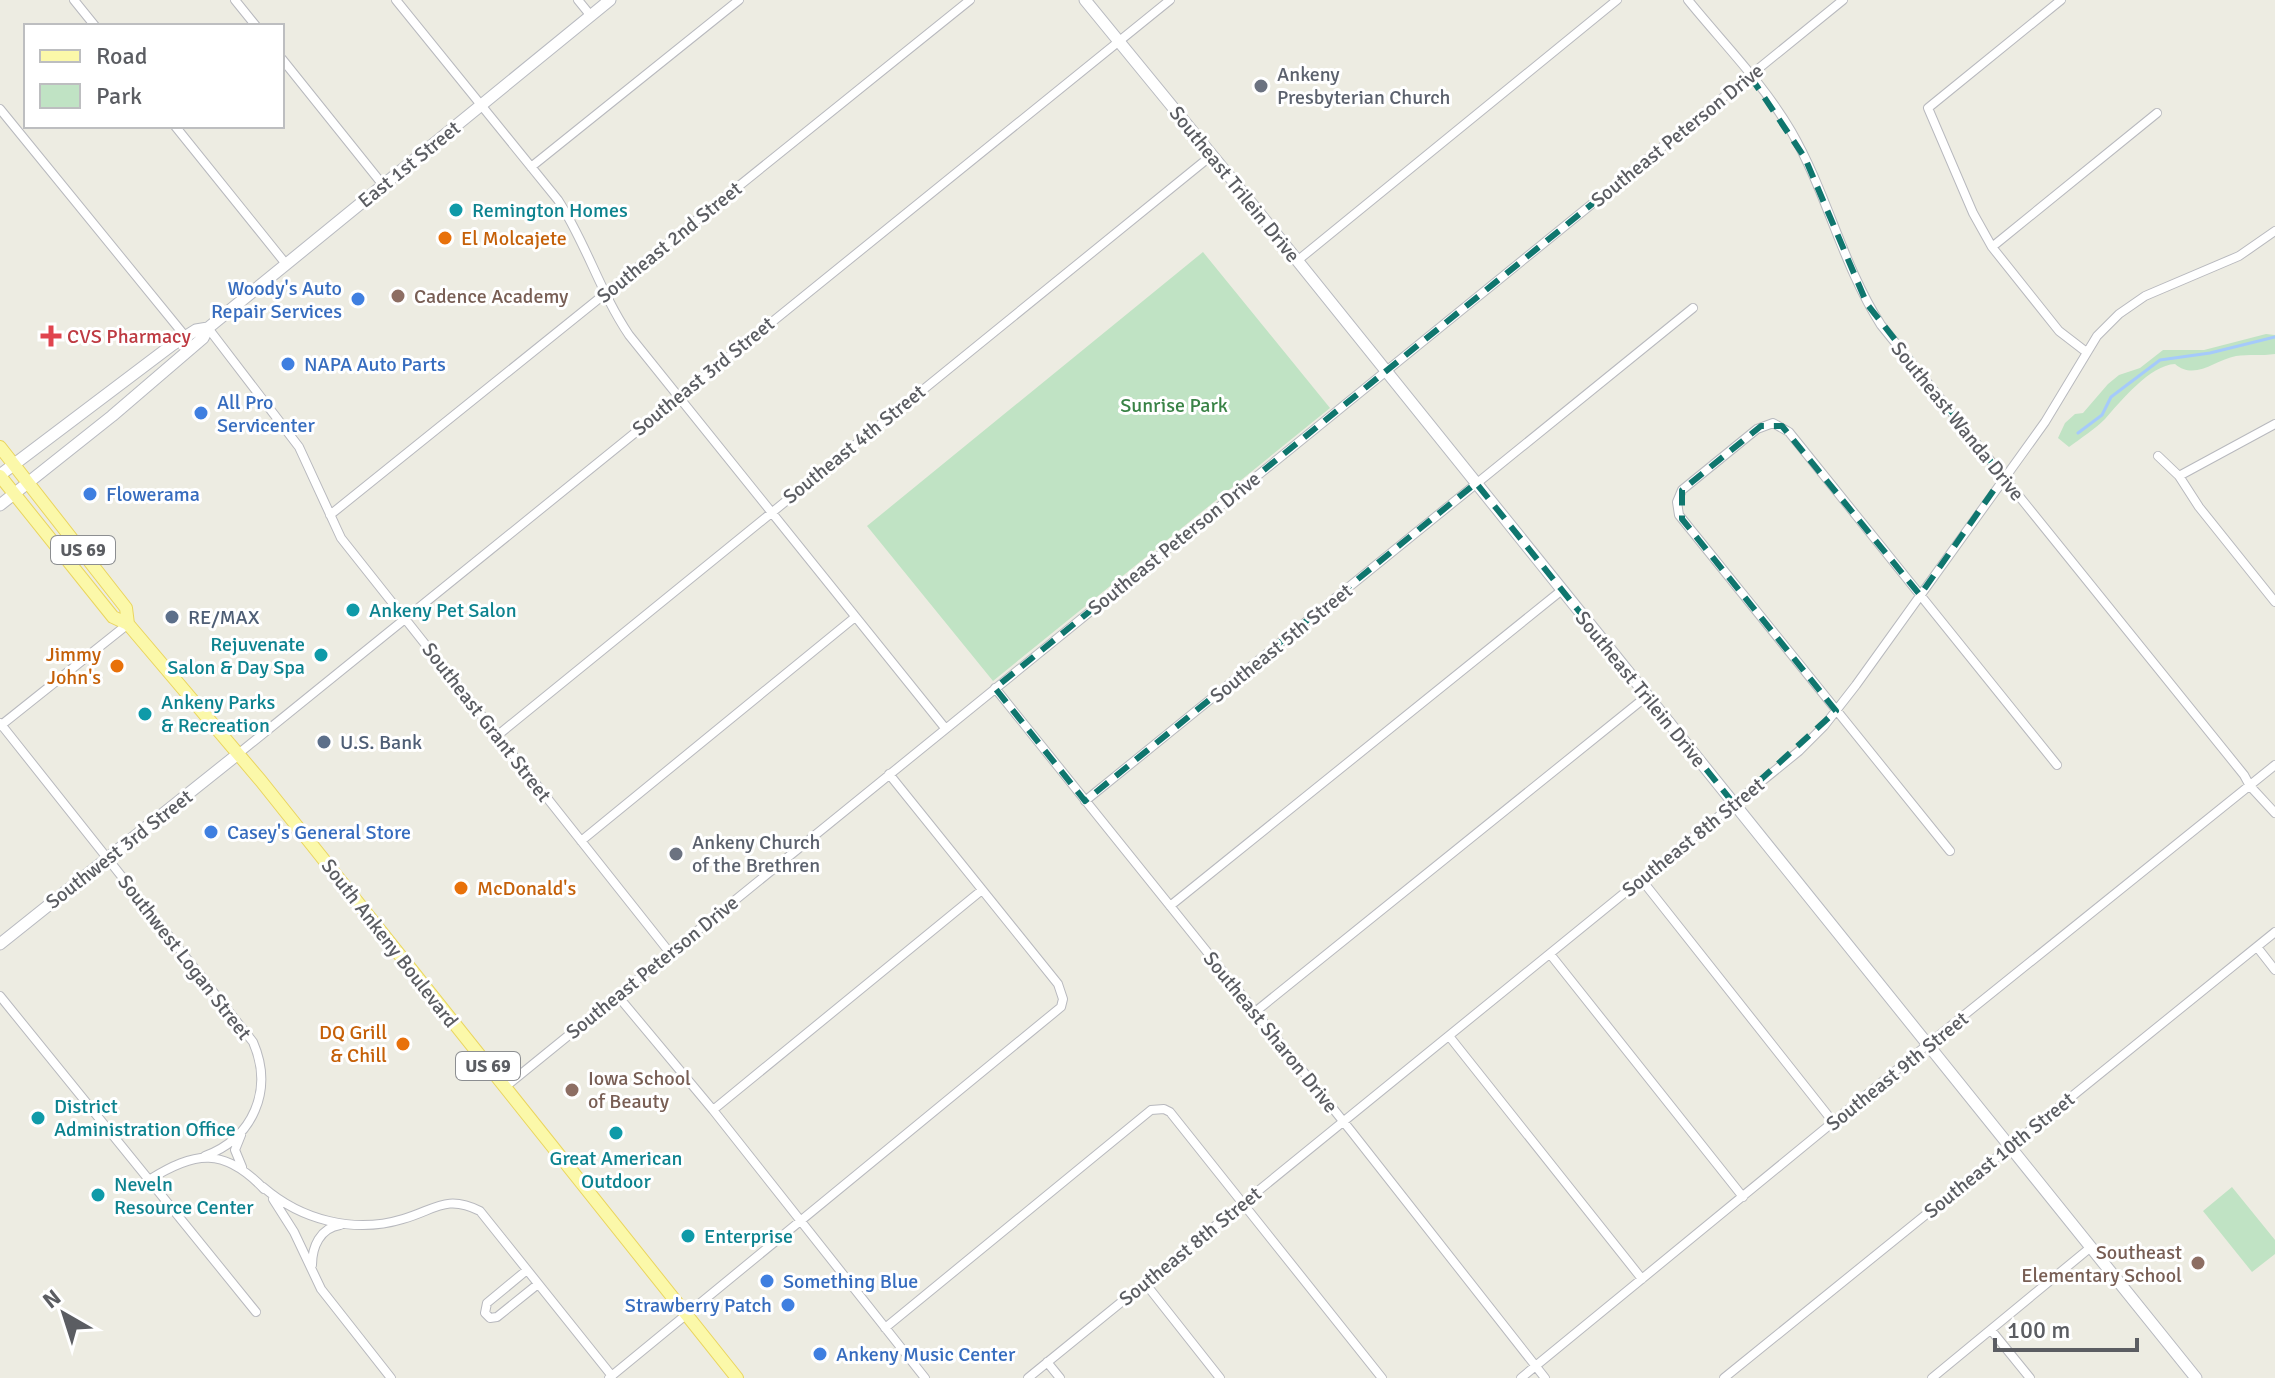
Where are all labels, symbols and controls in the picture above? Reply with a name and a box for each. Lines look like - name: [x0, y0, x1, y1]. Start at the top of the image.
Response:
- legend: [24, 24, 284, 128]
- text: Road: [96, 41, 147, 71]
- street label: Southeast Peterson Drive: [1586, 58, 1769, 213]
- place label: Ankeny Presbyterian Church: [1277, 62, 1451, 110]
- marker: Ankeny Presbyterian Church: [1252, 77, 1270, 95]
- text: Park: [96, 81, 142, 111]
- street label: Southeast Trilein Drive: [1164, 101, 1305, 267]
- street label: East 1st Street: [353, 115, 466, 213]
- street label: Southeast 2nd Street: [592, 176, 747, 309]
- place label: Remington Homes: [472, 198, 628, 223]
- marker: Remington Homes: [447, 201, 465, 219]
- place label: El Molcajete: [461, 226, 567, 251]
- marker: El Molcajete: [436, 229, 454, 247]
- place label: Woody's Auto Repair Services: [211, 276, 342, 324]
- place label: Cadence Academy: [414, 284, 569, 309]
- marker: Cadence Academy: [389, 287, 407, 305]
- marker: Woody's Auto Repair Services: [349, 290, 367, 308]
- street label: Southeast 3rd Street: [627, 311, 779, 441]
- place label: CVS Pharmacy: [67, 324, 191, 349]
- marker: CVS Pharmacy: [42, 327, 60, 345]
- street label: Southeast Wanda Drive: [1886, 337, 2030, 506]
- place label: NAPA Auto Parts: [304, 352, 446, 377]
- marker: NAPA Auto Parts: [279, 355, 297, 373]
- street label: Southeast 4th Street: [778, 379, 931, 509]
- place label: All Pro Servicenter: [217, 390, 315, 438]
- park label: Sunrise Park: [1120, 393, 1228, 418]
- marker: All Pro Servicenter: [192, 404, 210, 422]
- street label: Southeast Peterson Drive: [1083, 466, 1266, 621]
- place label: Flowerama: [106, 482, 200, 507]
- marker: Flowerama: [81, 485, 99, 503]
- road number: US 69: [51, 536, 115, 564]
- street label: Southeast 5th Street: [1205, 578, 1358, 708]
- place label: Ankeny Pet Salon: [369, 598, 517, 623]
- marker: Ankeny Pet Salon: [344, 601, 362, 619]
- place label: RE/MAX: [188, 605, 260, 630]
- street label: Southeast Trilein Drive: [1570, 606, 1711, 772]
- marker: RE/MAX: [163, 608, 181, 626]
- place label: Rejuvenate Salon & Day Spa: [167, 632, 305, 680]
- street label: Southeast Grant Street: [417, 638, 557, 807]
- place label: Jimmy John's: [46, 642, 102, 690]
- marker: Rejuvenate Salon & Day Spa: [312, 646, 330, 664]
- marker: Jimmy John's: [108, 657, 126, 675]
- place label: Ankeny Parks & Recreation: [161, 690, 276, 738]
- marker: Ankeny Parks & Recreation: [136, 705, 154, 723]
- place label: U.S. Bank: [340, 730, 422, 755]
- marker: U.S. Bank: [315, 733, 333, 751]
- street label: Southeast 8th Street: [1617, 772, 1770, 902]
- street label: Southwest 3rd Street: [41, 784, 198, 914]
- place label: Casey's General Store: [227, 820, 411, 845]
- marker: Casey's General Store: [202, 823, 220, 841]
- place label: Ankeny Church of the Brethren: [692, 830, 820, 878]
- marker: Ankeny Church of the Brethren: [667, 845, 685, 863]
- street label: South Ankeny Boulevard: [316, 854, 463, 1033]
- street label: Southwest Logan Street: [112, 870, 257, 1045]
- place label: McDonald's: [477, 876, 576, 901]
- marker: McDonald's: [452, 879, 470, 897]
- street label: Southeast Peterson Drive: [561, 890, 744, 1045]
- street label: Southeast Sharon Drive: [1198, 947, 1343, 1118]
- street label: Southeast 9th Street: [1821, 1006, 1974, 1136]
- place label: DQ Grill & Chill: [319, 1020, 387, 1068]
- marker: DQ Grill & Chill: [394, 1035, 412, 1053]
- road number: US 69: [456, 1052, 520, 1080]
- place label: Iowa School of Beauty: [588, 1066, 691, 1114]
- marker: Iowa School of Beauty: [563, 1081, 581, 1099]
- street label: Southeast 10th Street: [1919, 1087, 2080, 1224]
- place label: District Administration Office: [54, 1094, 236, 1142]
- marker: District Administration Office: [29, 1109, 47, 1127]
- marker: Great American Outdoor: [607, 1124, 625, 1142]
- place label: Great American Outdoor: [550, 1146, 682, 1194]
- place label: Neveln Resource Center: [114, 1172, 254, 1220]
- street label: Southeast 8th Street: [1114, 1181, 1267, 1311]
- marker: Neveln Resource Center: [89, 1186, 107, 1204]
- place label: Enterprise: [704, 1224, 793, 1249]
- marker: Enterprise: [679, 1227, 697, 1245]
- place label: Southeast Elementary School: [2021, 1240, 2182, 1288]
- marker: Southeast Elementary School: [2189, 1254, 2207, 1272]
- place label: Something Blue: [783, 1269, 918, 1294]
- marker: Something Blue: [758, 1272, 776, 1290]
- north arrow: [24, 1274, 104, 1354]
- text: N: [37, 1284, 66, 1314]
- place label: Strawberry Patch: [625, 1293, 772, 1318]
- marker: Strawberry Patch: [779, 1296, 797, 1314]
- scale bar: [1995, 1302, 2137, 1352]
- text: 100 m: [2007, 1315, 2070, 1345]
- place label: Ankeny Music Center: [836, 1342, 1016, 1367]
- marker: Ankeny Music Center: [811, 1345, 829, 1363]

